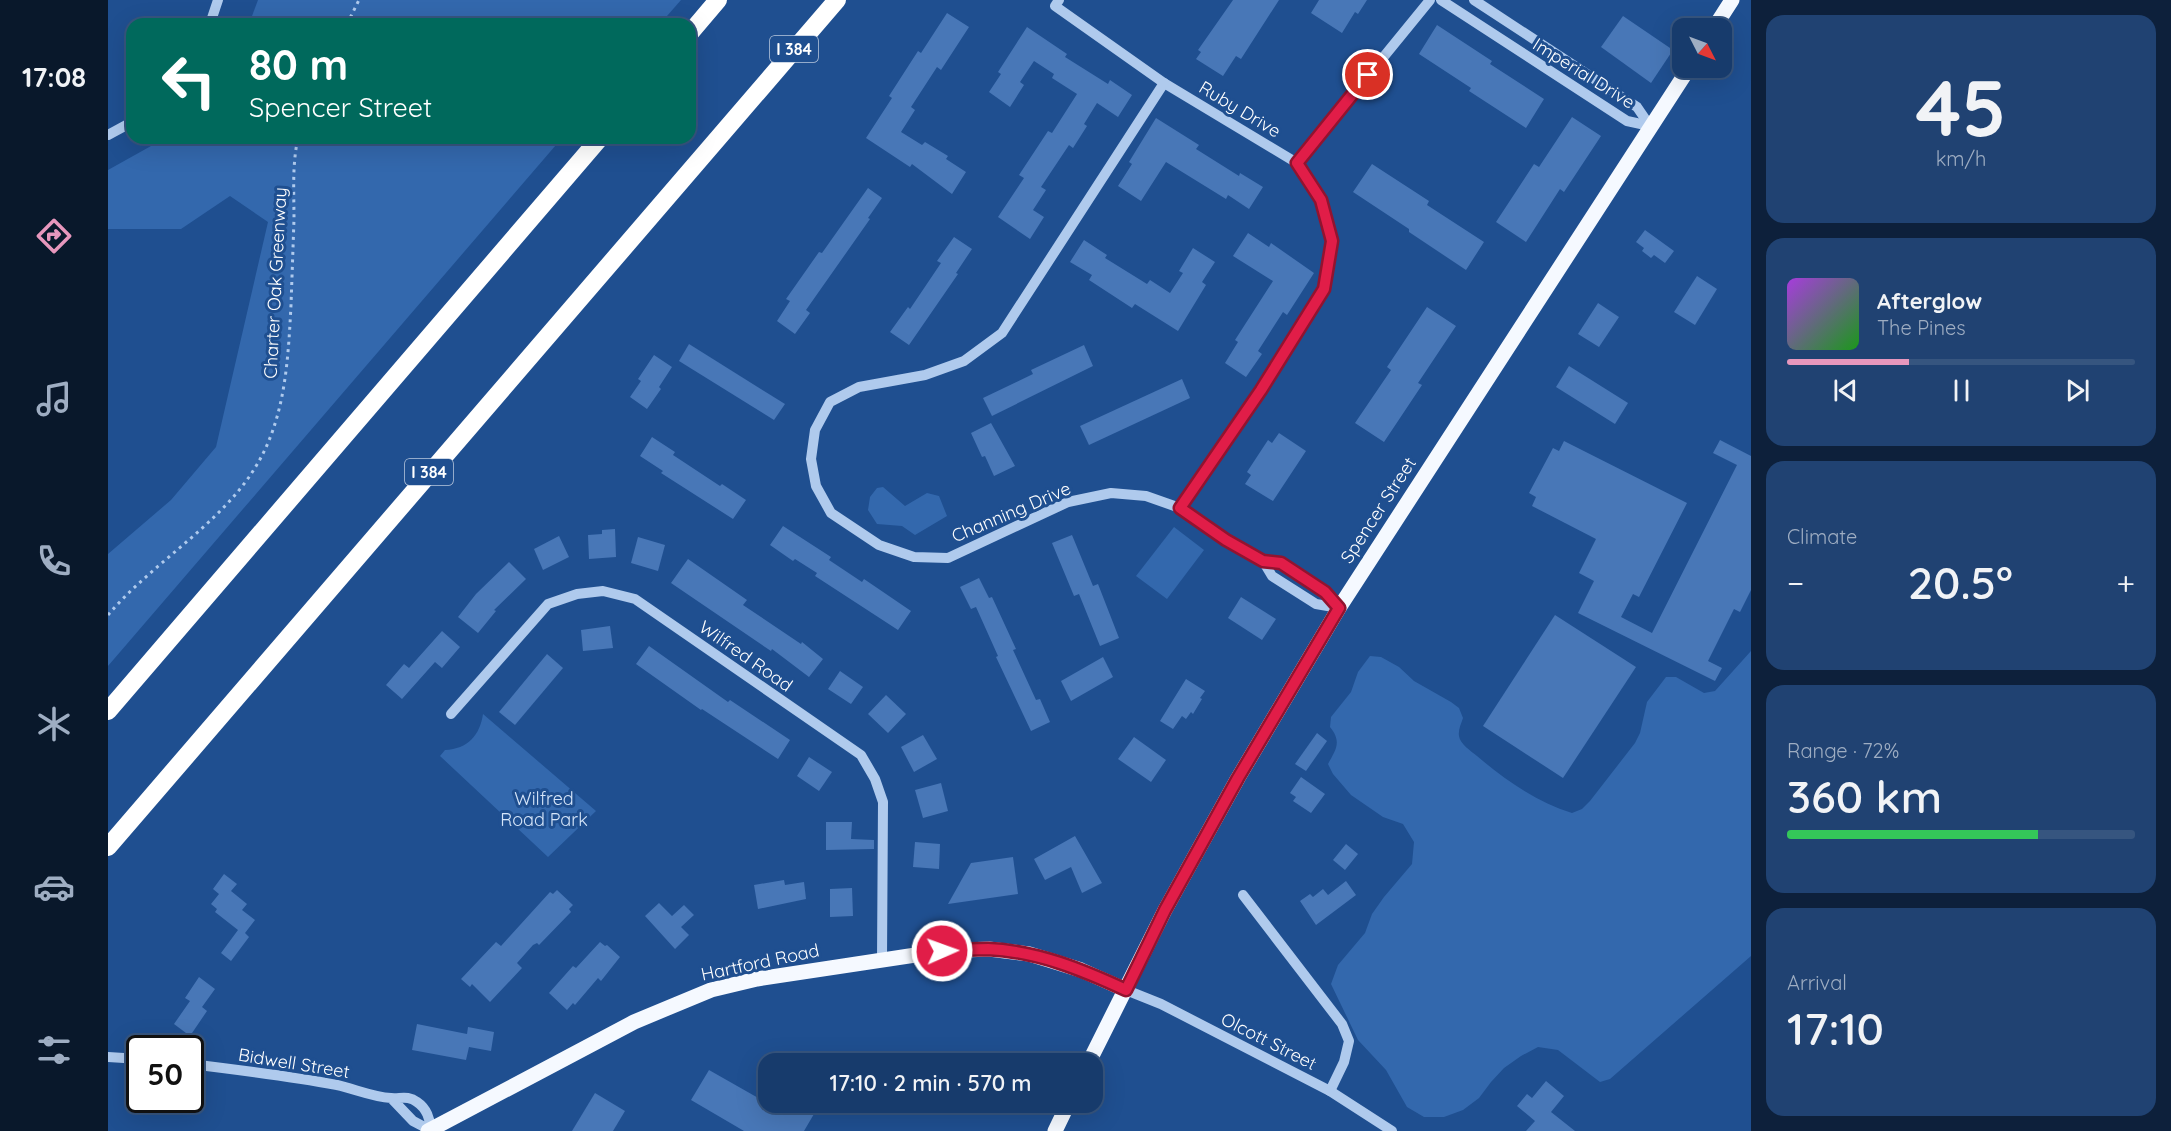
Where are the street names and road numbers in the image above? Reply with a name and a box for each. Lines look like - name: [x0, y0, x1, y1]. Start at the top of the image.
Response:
- street label: Imperial Drive: [1529, 32, 1639, 114]
- road number: I 384: [770, 36, 818, 62]
- street label: Ruby Drive: [1195, 76, 1285, 142]
- street label: Charter Oak Greenway: [259, 187, 291, 379]
- street label: Spencer Street: [1335, 453, 1421, 567]
- road number: I 384: [405, 459, 453, 485]
- street label: Channing Drive: [948, 477, 1074, 547]
- street label: Wilfred Road: [695, 615, 797, 697]
- street label: Hartford Road: [699, 938, 821, 986]
- street label: Olcott Street: [1217, 1007, 1321, 1075]
- street label: Bidwell Street: [237, 1043, 351, 1083]

